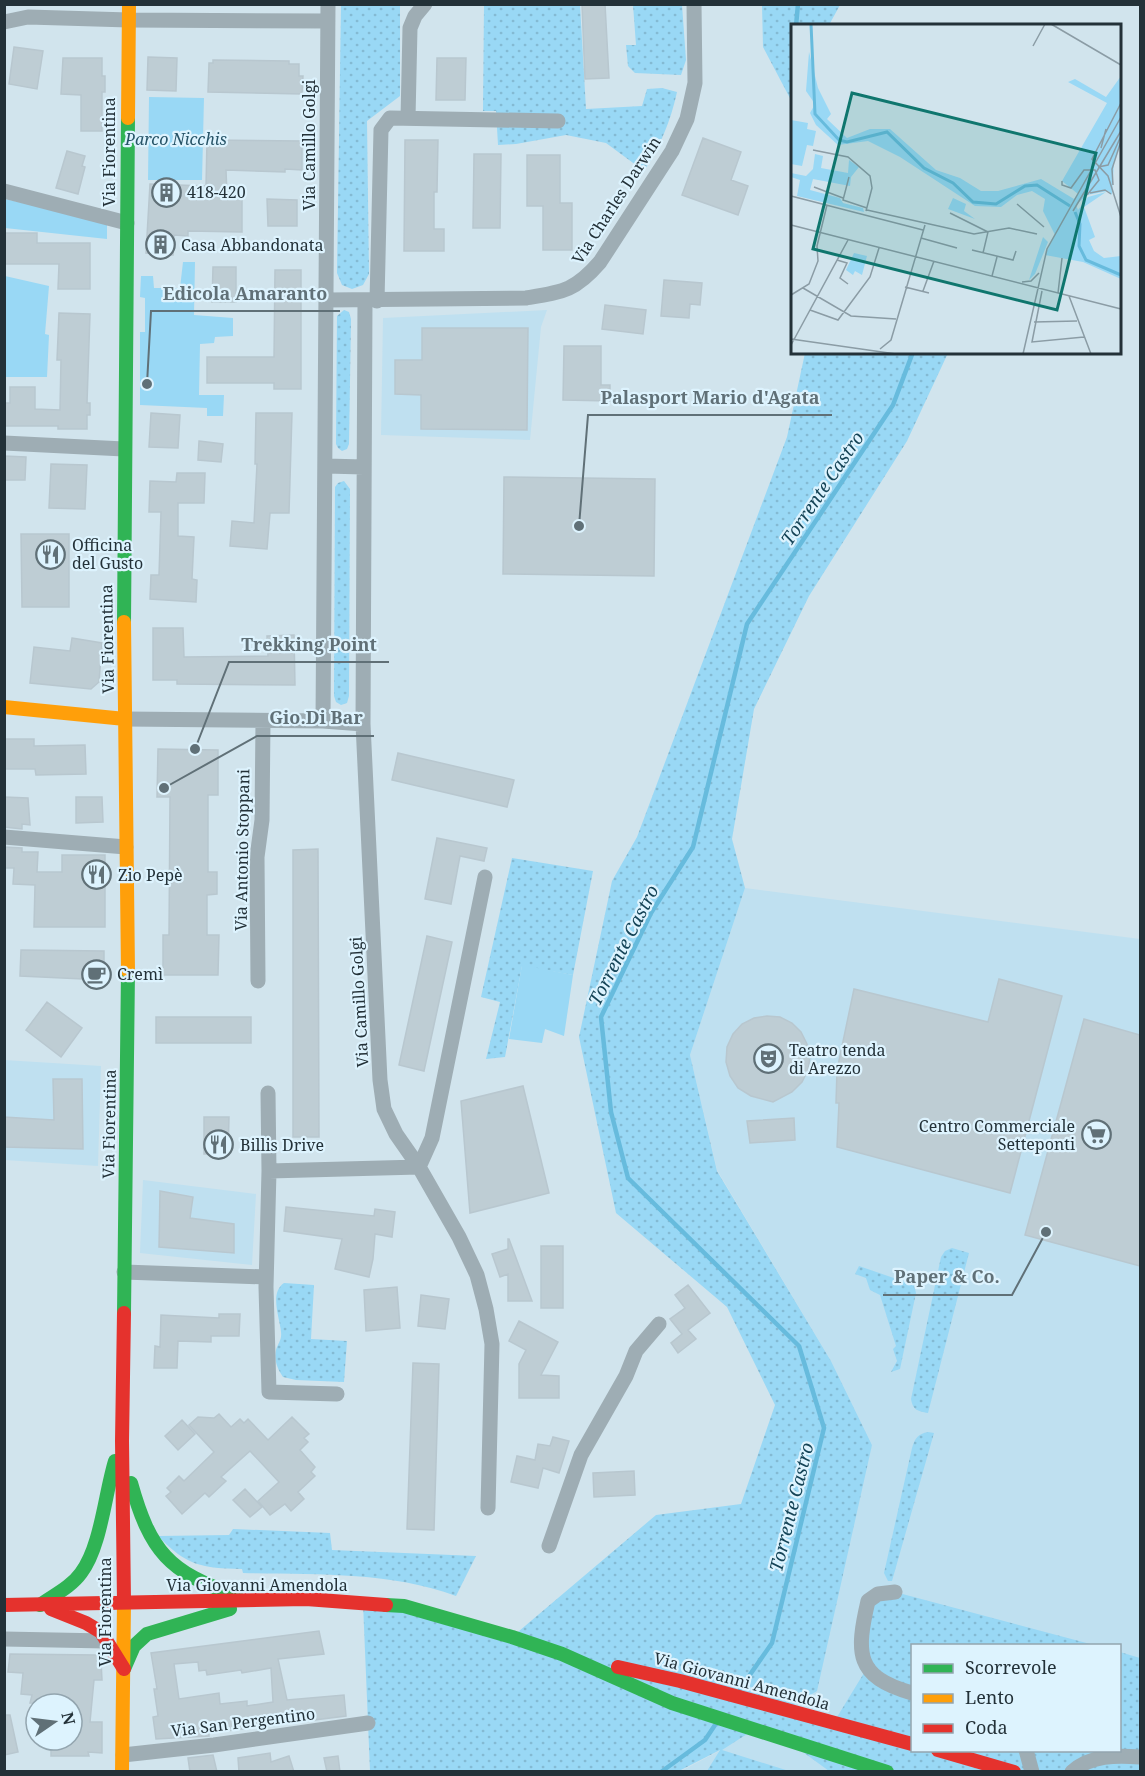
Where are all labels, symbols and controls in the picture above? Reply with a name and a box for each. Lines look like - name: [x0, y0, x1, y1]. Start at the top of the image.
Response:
- inset map: [791, 24, 1121, 354]
- street label: Via Camillo Golgi: [298, 80, 320, 210]
- street label: Via Fiorentina: [98, 97, 120, 207]
- park label: Parco Nicchis: [124, 128, 227, 150]
- street label: Via Charles Darwin: [566, 132, 666, 268]
- building icon: 418-420: [150, 176, 182, 208]
- place label: 418-420: [187, 181, 246, 203]
- building icon: Casa Abbandonata: [144, 229, 176, 261]
- place label: Casa Abbandonata: [181, 234, 324, 256]
- callout: Edicola Amaranto: [151, 275, 340, 311]
- text: Edicola Amaranto: [163, 281, 327, 305]
- callout: Palasport Mario d'Agata: [588, 379, 832, 415]
- text: Palasport Mario d'Agata: [600, 385, 820, 409]
- water label: Torrente Castro: [775, 426, 869, 550]
- place label: Officina del Gusto: [72, 534, 143, 574]
- restaurant icon: Officina del Gusto: [35, 538, 67, 570]
- street label: Via Fiorentina: [95, 584, 119, 694]
- callout: Trekking Point: [229, 626, 389, 662]
- text: Trekking Point: [241, 632, 377, 656]
- callout: Gio.Di Bar: [257, 700, 374, 736]
- text: Gio.Di Bar: [269, 705, 363, 729]
- street label: Via Antonio Stoppani: [230, 769, 254, 931]
- restaurant icon: Zio Pepè: [81, 859, 113, 891]
- place label: Zio Pepè: [118, 864, 183, 886]
- water label: Torrente Castro: [582, 881, 664, 1009]
- street label: Via Camillo Golgi: [345, 936, 373, 1068]
- cafe icon: Cremì: [80, 958, 112, 990]
- place label: Cremì: [117, 963, 163, 985]
- place label: Teatro tenda di Arezzo: [789, 1039, 885, 1079]
- theatre icon: Teatro tenda di Arezzo: [752, 1043, 784, 1075]
- street label: Via Fiorentina: [97, 1069, 121, 1179]
- place label: Centro Commerciale Setteponti: [919, 1115, 1075, 1155]
- supermarket icon: Centro Commerciale Setteponti: [1080, 1119, 1112, 1151]
- restaurant icon: Billis Drive: [203, 1129, 235, 1161]
- place label: Billis Drive: [240, 1134, 324, 1156]
- callout: Paper & Co.: [883, 1259, 1012, 1295]
- text: Paper & Co.: [894, 1264, 1000, 1288]
- water label: Torrente Castro: [763, 1440, 819, 1574]
- street label: Via Fiorentina: [94, 1557, 116, 1667]
- street label: Via Giovanni Amendola: [166, 1574, 348, 1596]
- legend: [911, 1644, 1121, 1752]
- street label: Via Giovanni Amendola: [652, 1647, 832, 1715]
- text: Scorrevole: [965, 1655, 1057, 1679]
- text: Lento: [965, 1685, 1014, 1709]
- north arrow: [24, 1692, 84, 1752]
- street label: Via San Pergentino: [170, 1702, 316, 1742]
- text: N: [56, 1710, 81, 1728]
- text: Coda: [965, 1715, 1008, 1739]

